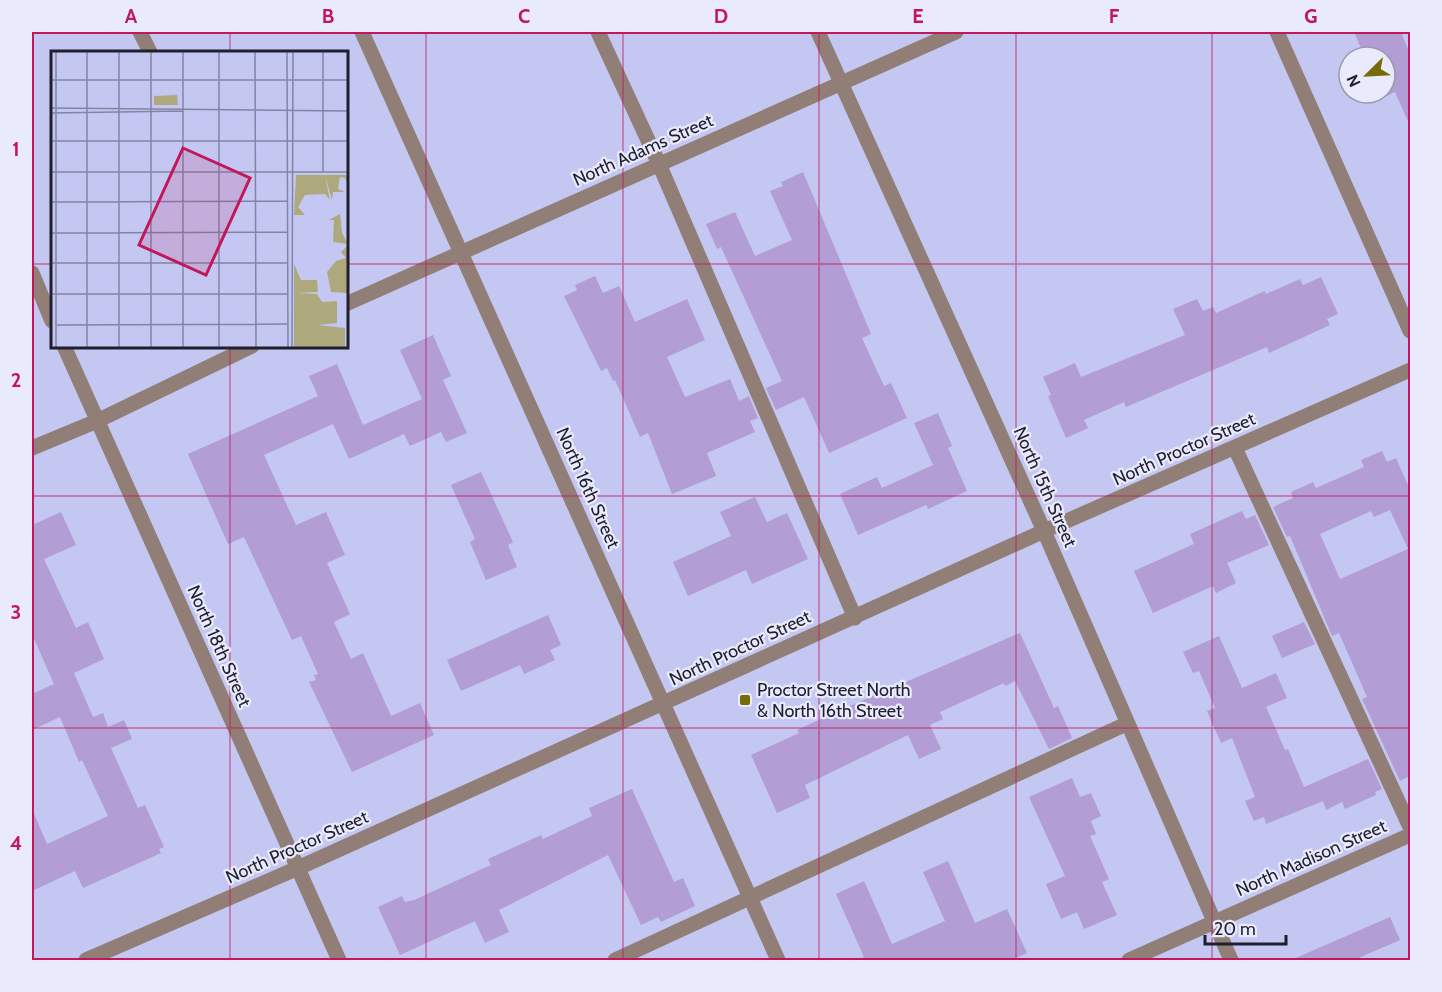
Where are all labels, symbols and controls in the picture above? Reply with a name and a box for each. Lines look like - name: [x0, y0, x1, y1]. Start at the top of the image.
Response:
- text: A: [125, 4, 138, 28]
- text: B: [322, 4, 334, 28]
- text: C: [518, 4, 530, 28]
- text: D: [714, 4, 728, 28]
- text: E: [912, 4, 924, 28]
- text: F: [1109, 4, 1120, 28]
- text: G: [1304, 4, 1318, 28]
- north arrow: [1337, 45, 1397, 105]
- inset map: [51, 51, 348, 348]
- text: N: [1343, 72, 1365, 90]
- street label: North Adams Street: [570, 109, 716, 191]
- text: 1: [12, 137, 20, 161]
- text: 2: [11, 368, 21, 392]
- street label: North Proctor Street: [1109, 408, 1259, 490]
- street label: North 15th Street: [1009, 423, 1081, 551]
- street label: North 16th Street: [551, 424, 625, 552]
- street label: North 18th Street: [182, 582, 256, 710]
- text: 3: [11, 600, 21, 624]
- street label: North Proctor Street: [666, 606, 814, 690]
- place label: Proctor Street North & North 16th Street: [757, 679, 910, 722]
- marker: Proctor Street North & North 16th Street: [738, 693, 752, 707]
- street label: North Proctor Street: [222, 806, 372, 888]
- street label: North Madison Street: [1232, 815, 1390, 901]
- text: 4: [10, 831, 22, 855]
- scale bar: [1205, 908, 1286, 946]
- text: 20 m: [1214, 918, 1256, 940]

